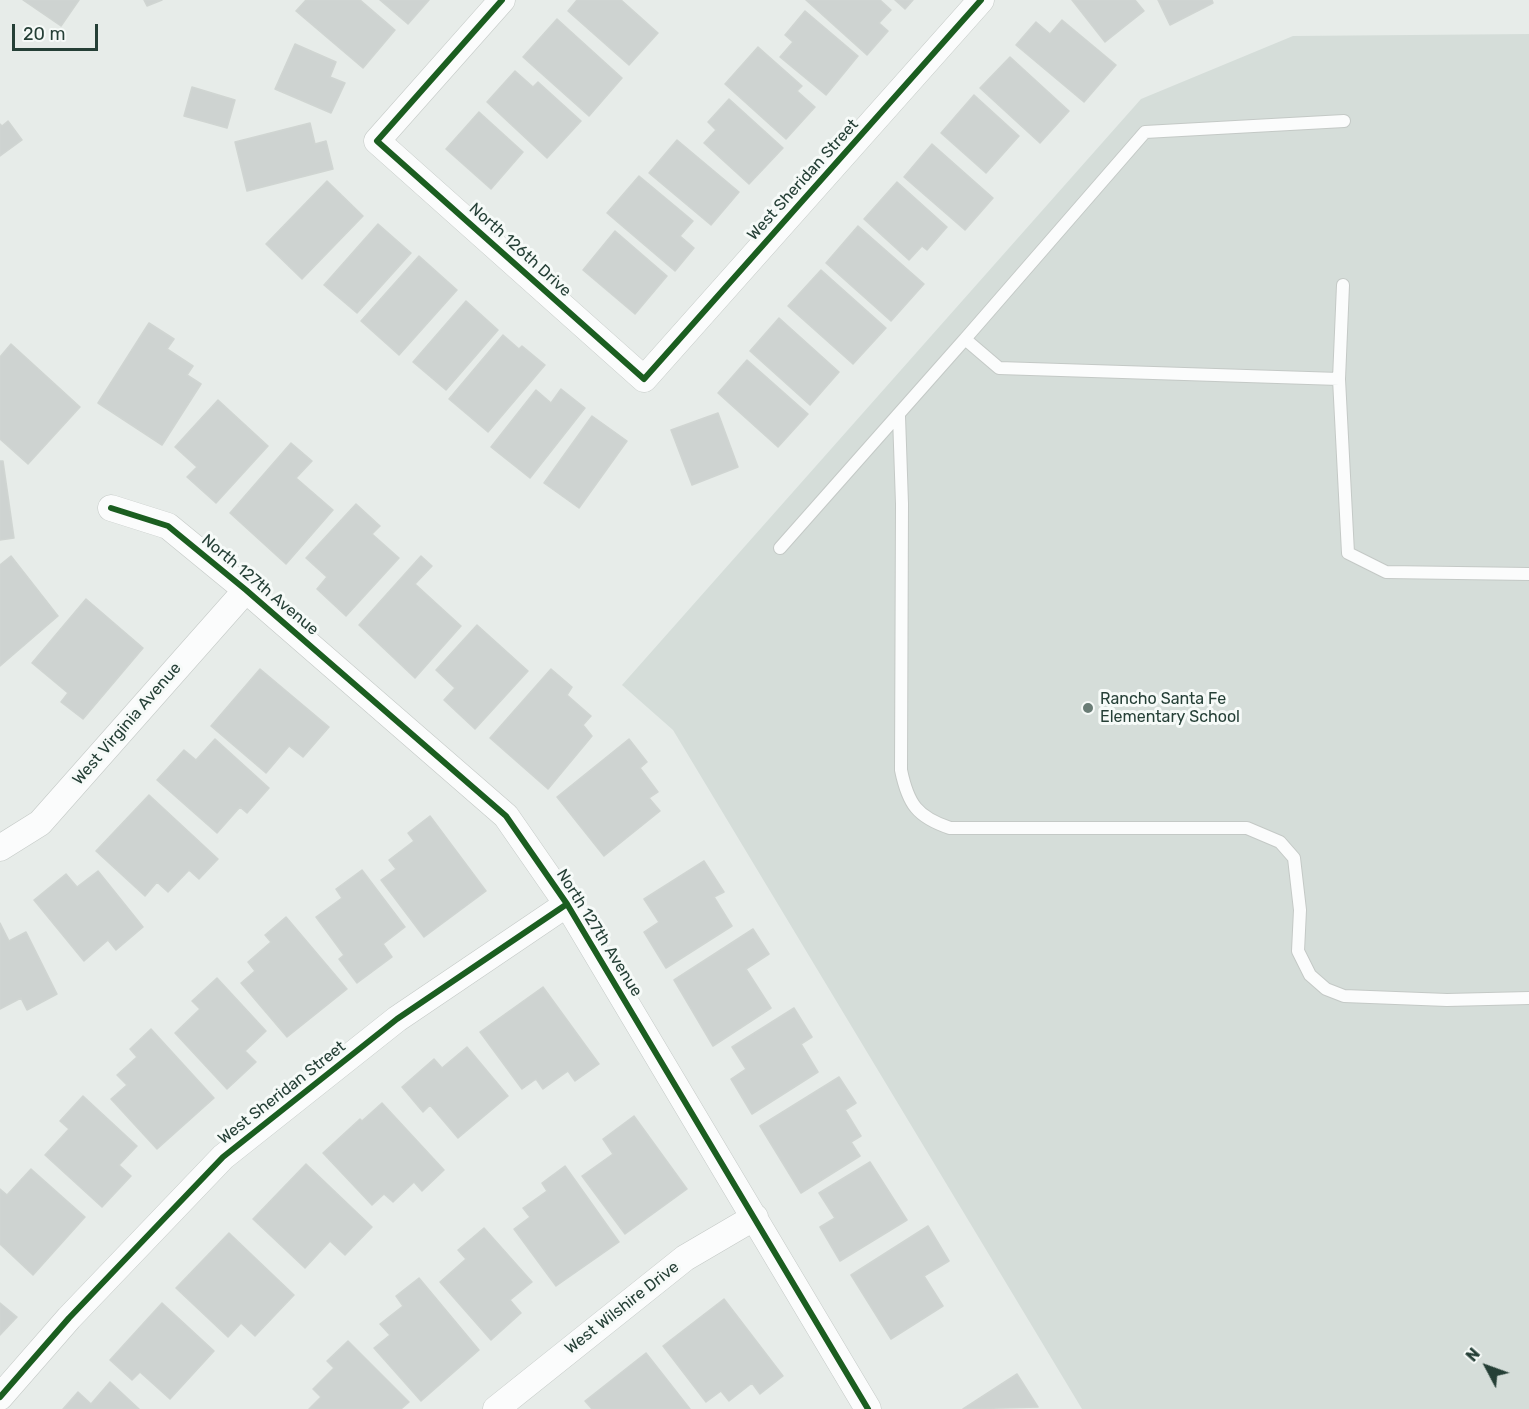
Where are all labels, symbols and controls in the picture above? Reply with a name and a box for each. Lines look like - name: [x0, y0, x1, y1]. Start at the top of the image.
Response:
- scale bar: [15, 12, 100, 50]
- text: 20 m: [23, 23, 65, 45]
- street label: West Sheridan Street: [743, 115, 863, 245]
- street label: North 126th Drive: [465, 199, 575, 301]
- street label: North 127th Avenue: [198, 530, 322, 640]
- street label: West Virginia Avenue: [69, 659, 185, 789]
- place label: Rancho Santa Fe Elementary School: [1100, 689, 1240, 727]
- marker: Rancho Santa Fe Elementary School: [1081, 701, 1095, 715]
- street label: North 127th Avenue: [552, 866, 646, 1000]
- street label: West Sheridan Street: [214, 1037, 350, 1149]
- street label: West Wilshire Drive: [561, 1258, 683, 1358]
- north arrow: [1457, 1337, 1517, 1397]
- text: N: [1462, 1344, 1484, 1365]

